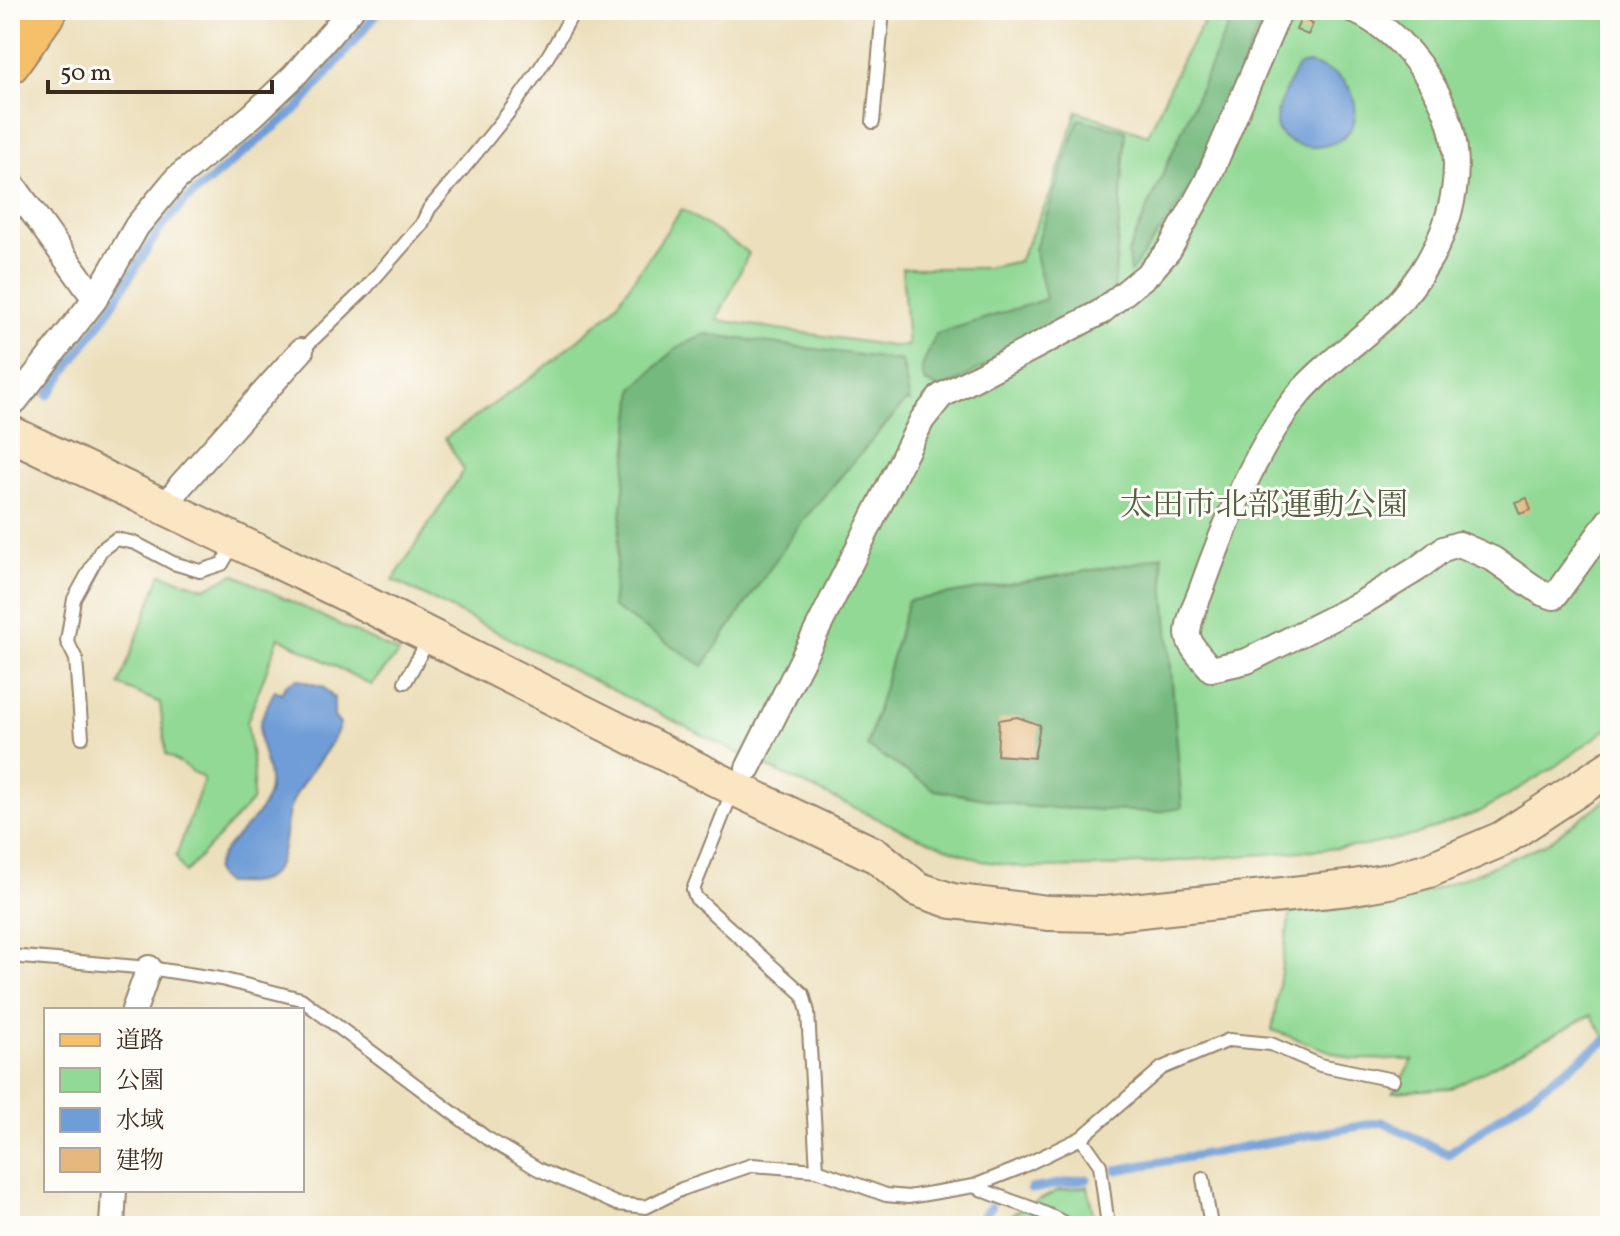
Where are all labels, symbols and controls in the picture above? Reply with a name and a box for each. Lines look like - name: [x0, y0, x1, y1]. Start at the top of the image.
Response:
- scale bar: [48, 44, 272, 94]
- text: 50 m: [60, 57, 112, 91]
- park label: 太田市北部運動公園: [1120, 485, 1408, 529]
- legend: [44, 1008, 304, 1192]
- text: 道路: [116, 1025, 164, 1059]
- text: 公園: [116, 1065, 164, 1099]
- text: 水域: [116, 1105, 164, 1139]
- text: 建物: [116, 1145, 164, 1179]

